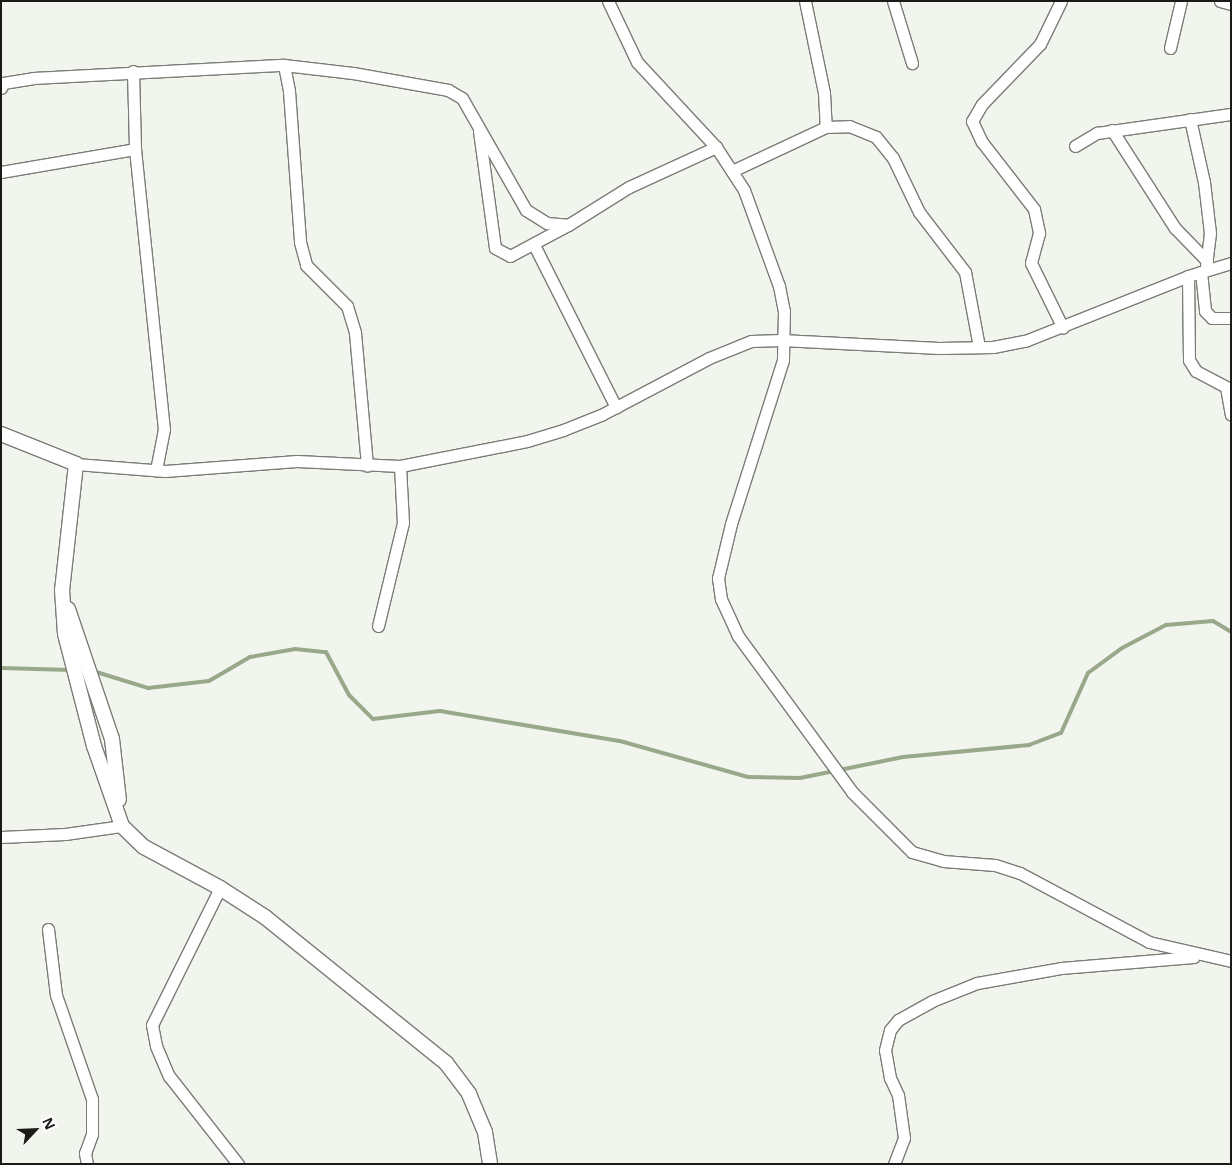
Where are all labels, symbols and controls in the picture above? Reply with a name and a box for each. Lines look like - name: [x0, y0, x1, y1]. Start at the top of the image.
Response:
- north arrow: [10, 1105, 60, 1155]
- text: N: [38, 1114, 60, 1133]

